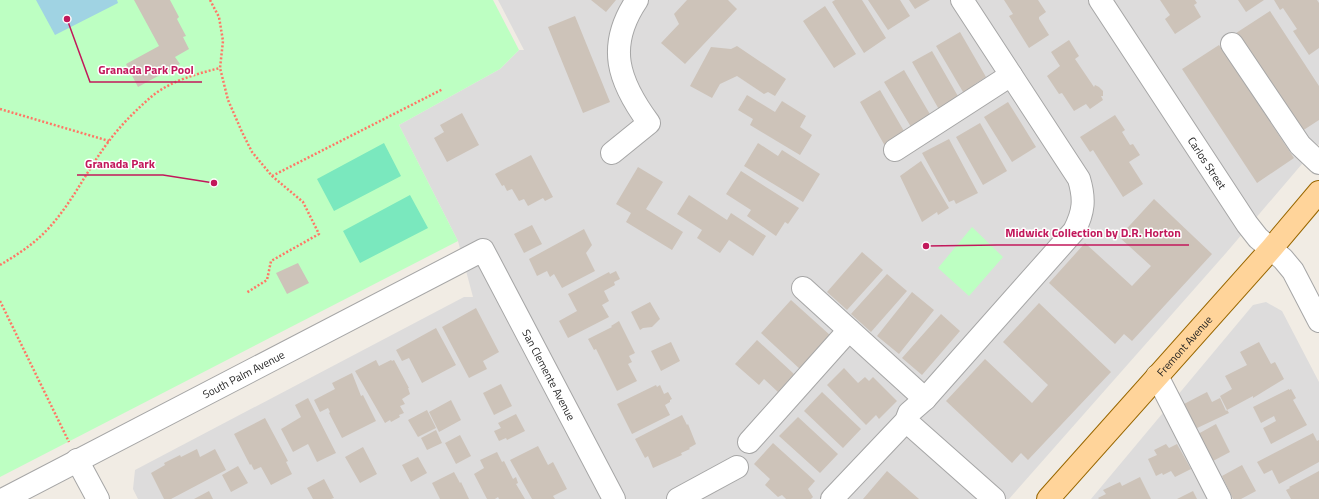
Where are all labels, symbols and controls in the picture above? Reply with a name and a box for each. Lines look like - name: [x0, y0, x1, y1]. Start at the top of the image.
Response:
- callout: Granada Park Pool: [90, 58, 202, 82]
- text: Granada Park Pool: [98, 60, 194, 79]
- street label: Carlos Street: [1184, 134, 1230, 192]
- callout: Granada Park: [77, 151, 163, 175]
- text: Granada Park: [85, 154, 156, 173]
- callout: Midwick Collection by D.R. Horton: [997, 221, 1189, 245]
- text: Midwick Collection by D.R. Horton: [1005, 223, 1181, 242]
- street label: Fremont Avenue: [1153, 312, 1216, 380]
- street label: San Clemente Avenue: [518, 327, 579, 424]
- street label: South Palm Avenue: [200, 346, 288, 402]

